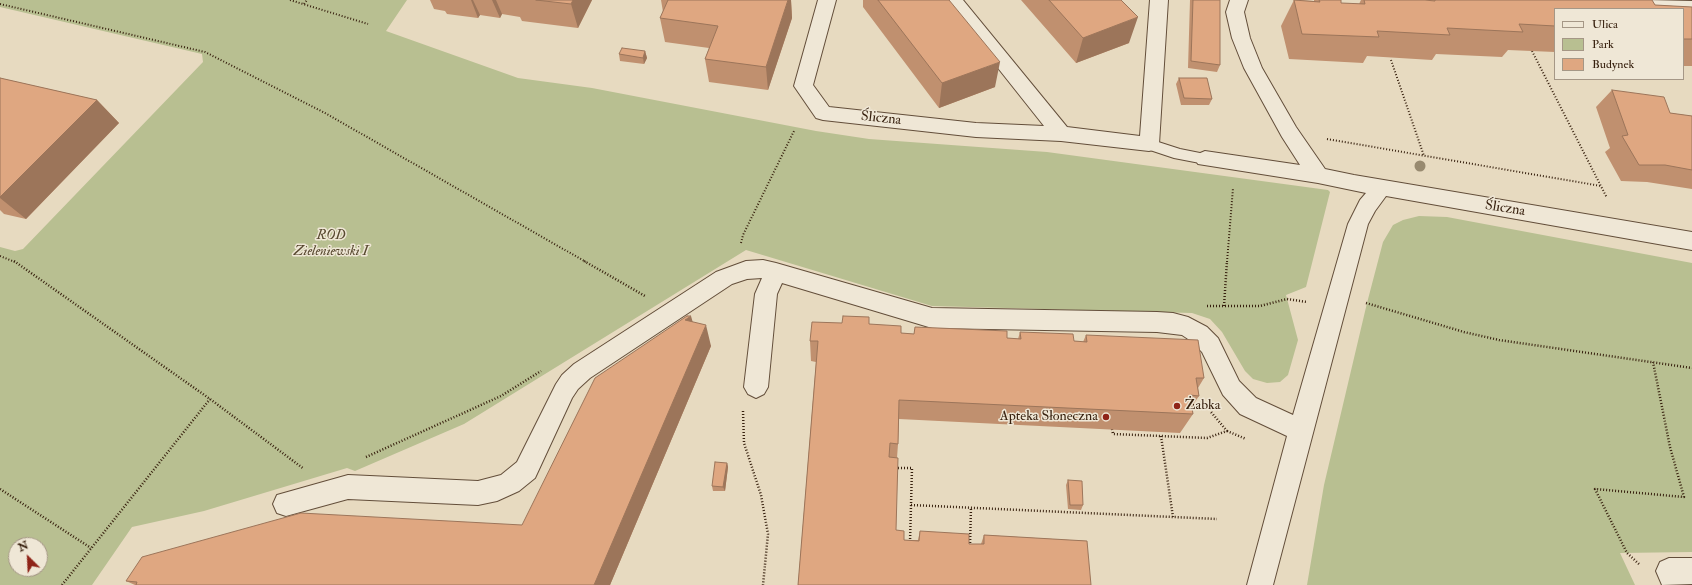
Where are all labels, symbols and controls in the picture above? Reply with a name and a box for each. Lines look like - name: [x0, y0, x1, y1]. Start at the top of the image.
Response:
- legend: [1554, 8, 1684, 80]
- text: Ulica: [1592, 17, 1618, 32]
- text: Park: [1592, 37, 1614, 52]
- text: Budynek: [1592, 57, 1634, 72]
- street label: Śliczna: [860, 109, 902, 129]
- street label: Śliczna: [1484, 198, 1526, 220]
- park label: ROD Zieleniewski I: [294, 228, 368, 260]
- place label: Żabka: [1185, 398, 1220, 414]
- marker: Żabka: [1172, 401, 1182, 411]
- place label: Apteka Słoneczna: [1000, 409, 1098, 425]
- marker: Apteka Słoneczna: [1101, 412, 1111, 422]
- north arrow: [8, 537, 48, 577]
- text: N: [16, 539, 30, 554]

